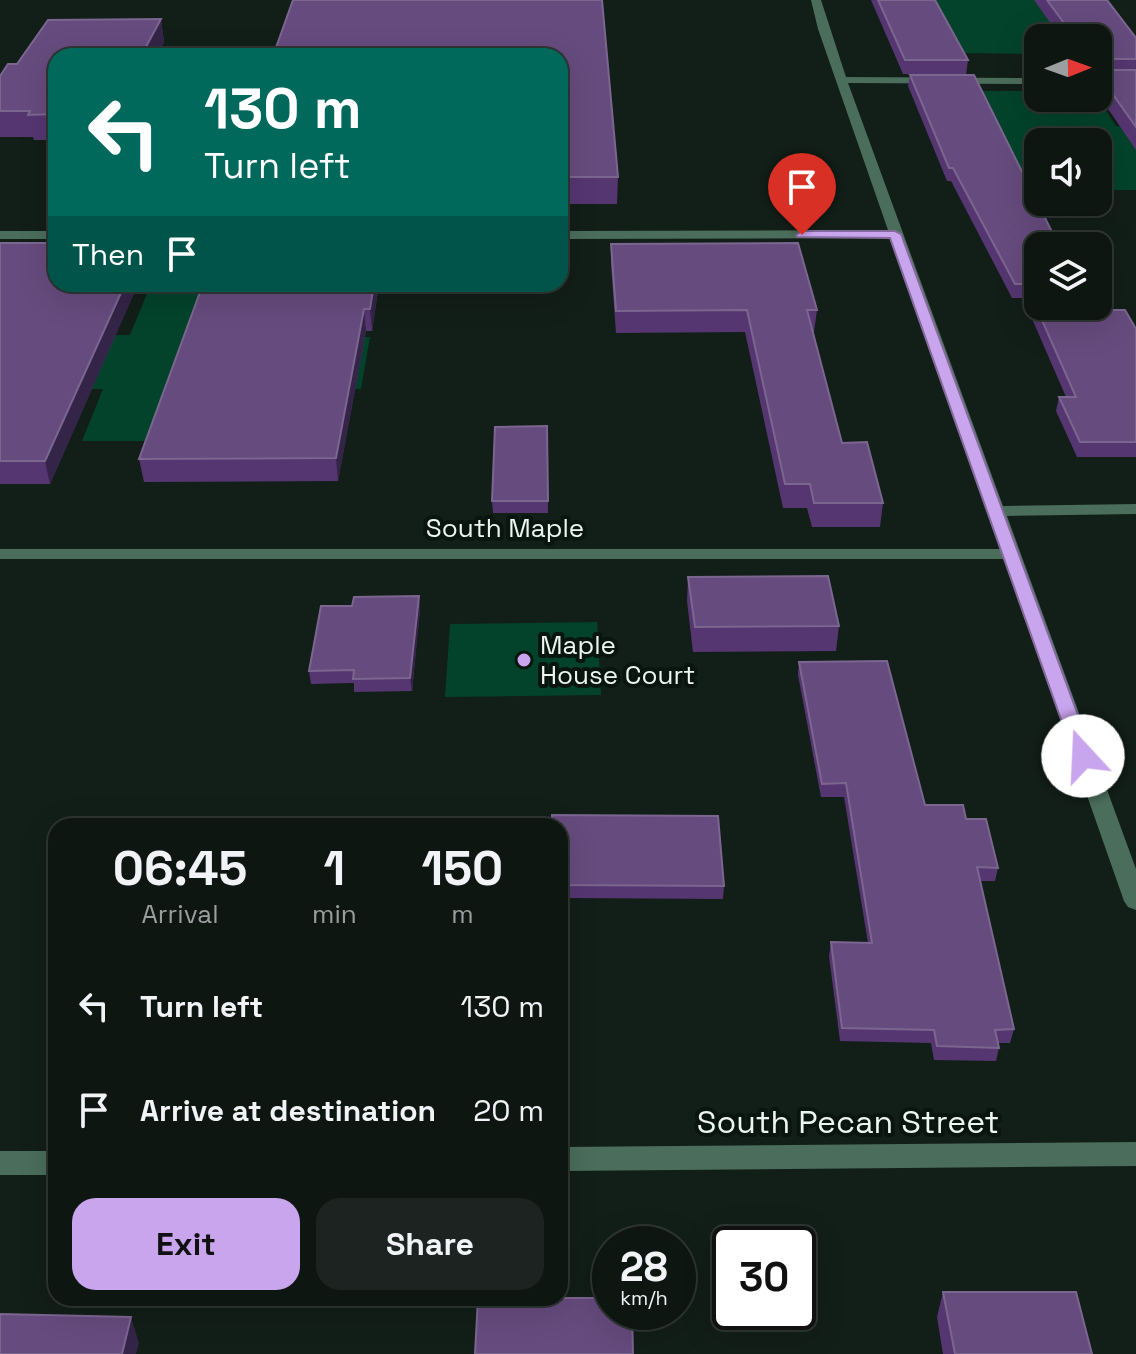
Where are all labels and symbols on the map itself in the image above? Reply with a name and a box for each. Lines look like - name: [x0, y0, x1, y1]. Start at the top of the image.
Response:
- north arrow: [1024, 24, 1112, 112]
- pin: [768, 153, 836, 235]
- street label: South Maple: [426, 511, 584, 545]
- place label: Maple House Court: [540, 628, 695, 692]
- marker: Maple House Court: [515, 651, 533, 669]
- position arrow: [1041, 714, 1125, 798]
- street label: South Pecan Street: [697, 1102, 999, 1142]
- speed limit sign: 30: [712, 1226, 816, 1330]

